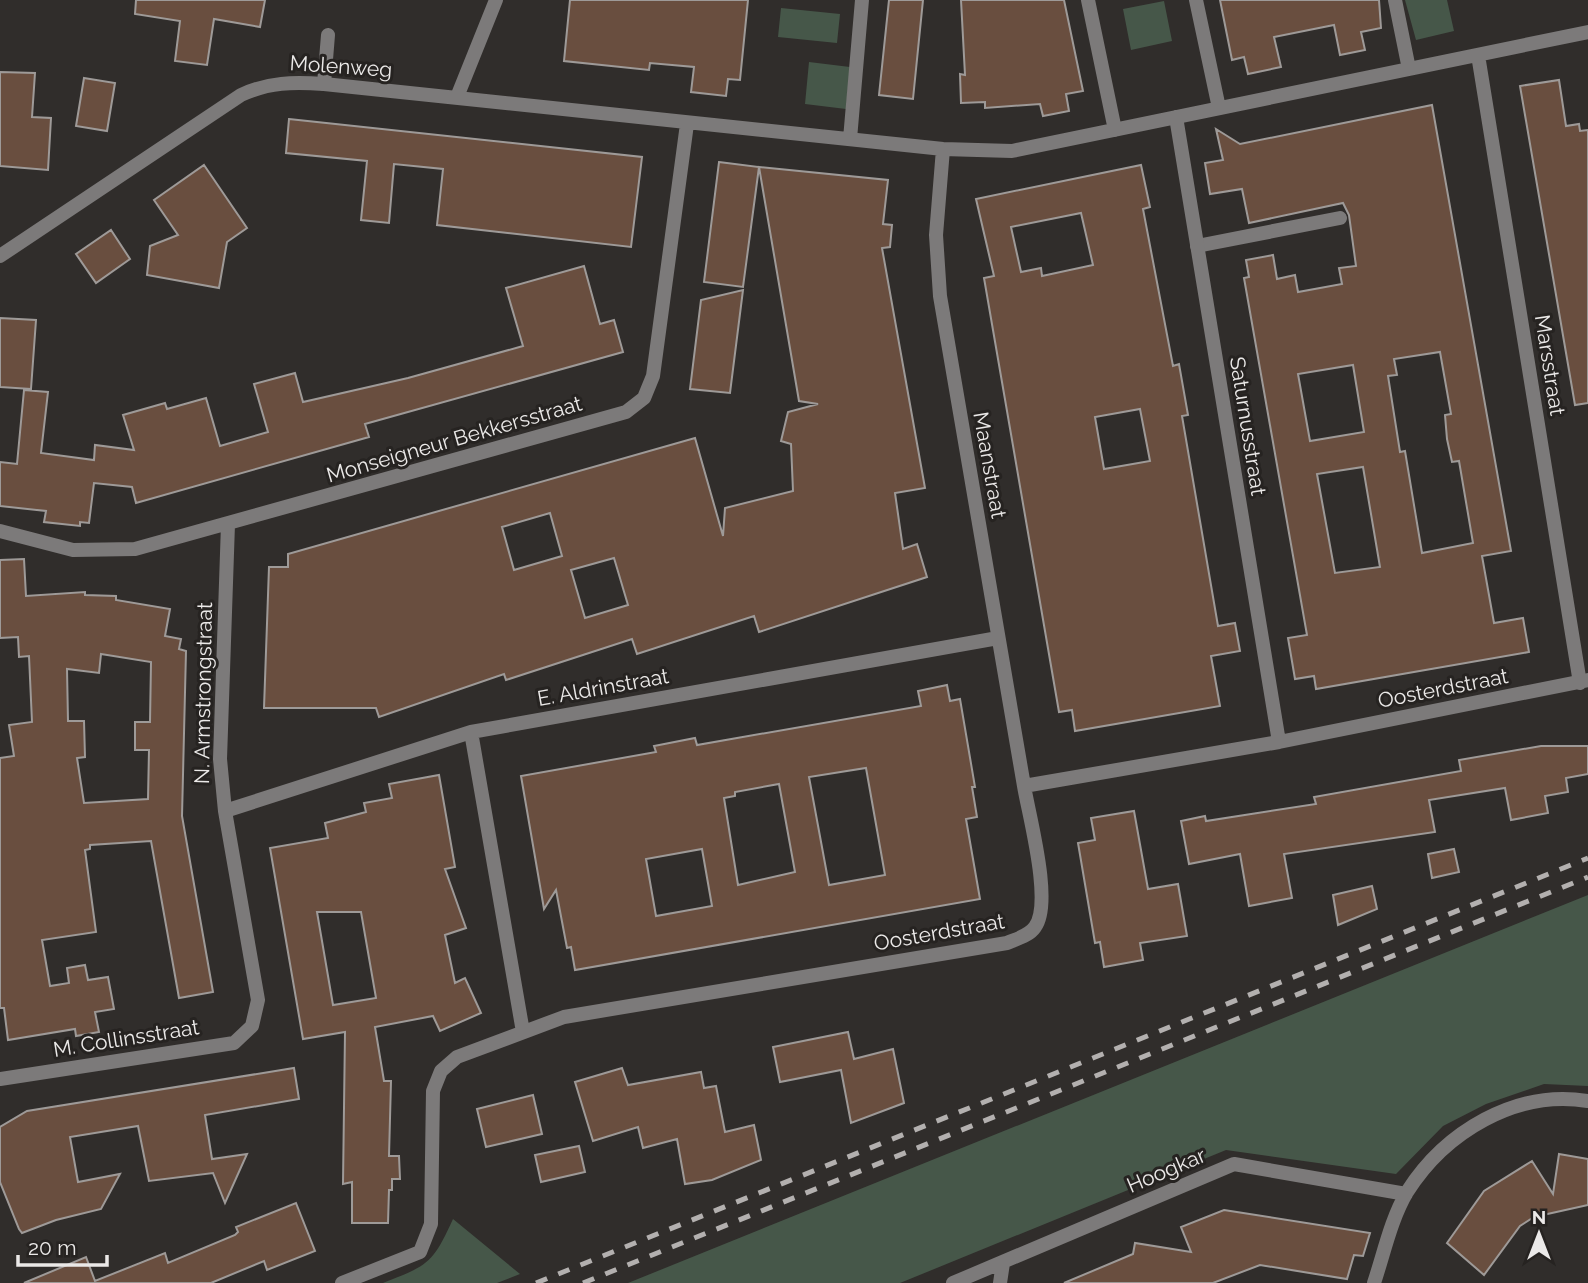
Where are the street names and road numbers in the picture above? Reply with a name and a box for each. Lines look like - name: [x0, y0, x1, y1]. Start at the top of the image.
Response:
- street label: Molenweg: [289, 50, 393, 82]
- street label: Marsstraat: [1530, 313, 1570, 417]
- street label: Saturnusstraat: [1225, 355, 1271, 497]
- street label: Monseigneur Bekkersstraat: [323, 391, 585, 487]
- street label: Maanstraat: [968, 410, 1012, 520]
- street label: N. Armstrongstraat: [189, 602, 217, 784]
- street label: E. Aldrinstraat: [535, 663, 671, 711]
- street label: Oosterdstraat: [1376, 663, 1510, 713]
- street label: Oosterdstraat: [872, 908, 1006, 956]
- street label: M. Collinsstraat: [51, 1014, 201, 1062]
- street label: Hoogkar: [1123, 1142, 1210, 1198]

